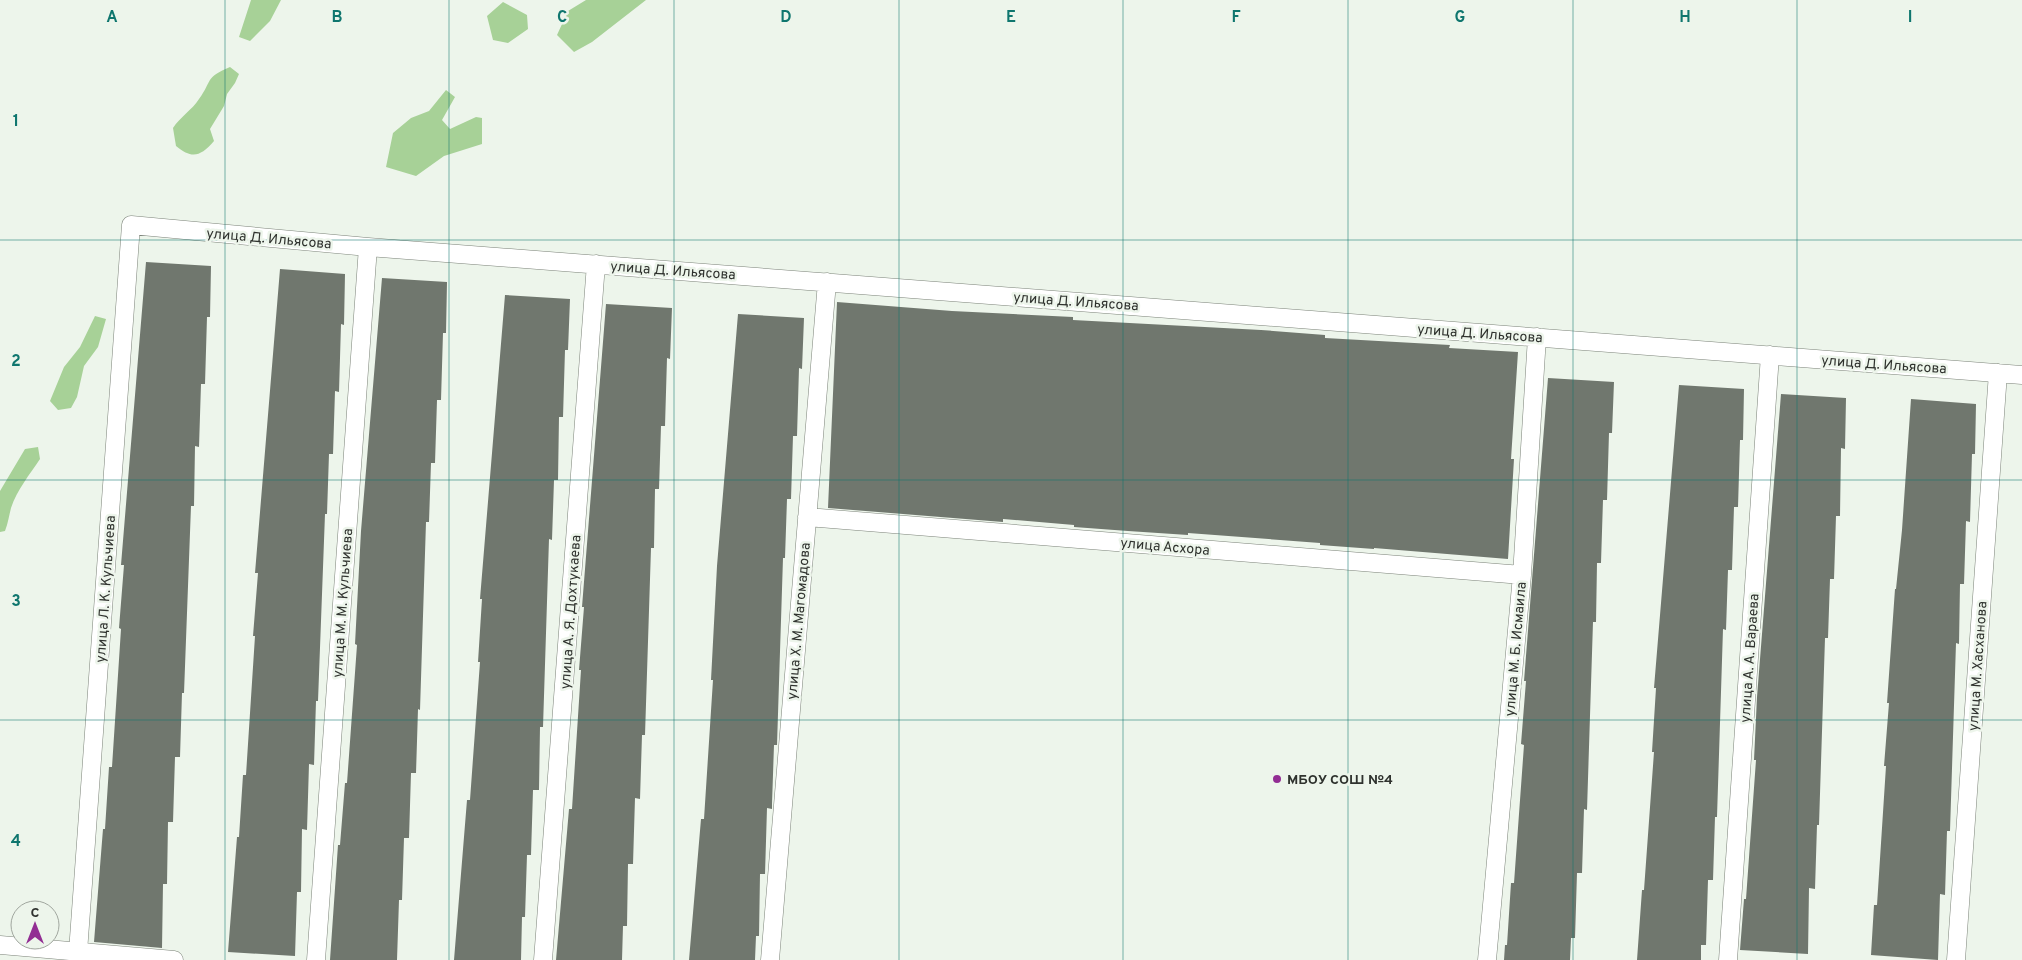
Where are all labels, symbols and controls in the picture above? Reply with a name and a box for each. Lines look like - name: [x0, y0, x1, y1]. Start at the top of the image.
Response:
- text: A: [106, 8, 118, 28]
- text: B: [331, 8, 343, 28]
- text: C: [557, 8, 567, 28]
- text: D: [780, 8, 792, 28]
- text: E: [1006, 8, 1016, 28]
- text: F: [1231, 8, 1241, 28]
- text: G: [1455, 8, 1465, 28]
- text: H: [1679, 8, 1691, 28]
- text: I: [1908, 8, 1912, 28]
- text: 1: [13, 112, 19, 132]
- street label: улица Д. Ильясова: [206, 226, 332, 253]
- street label: улица Д. Ильясова: [610, 259, 736, 284]
- street label: улица Д. Ильясова: [1013, 290, 1139, 315]
- street label: улица Д. Ильясова: [1417, 322, 1543, 347]
- text: 2: [11, 352, 21, 372]
- street label: улица Д. Ильясова: [1821, 353, 1947, 378]
- street label: улица Л. К. Кульчиева: [93, 515, 120, 663]
- street label: улица М. М. Кульчиева: [330, 528, 357, 678]
- street label: улица А. Я. Дохтукаева: [558, 534, 585, 690]
- street label: улица Асхора: [1119, 535, 1210, 560]
- street label: улица Х. М. Магомадова: [784, 542, 815, 700]
- street label: улица М. Б. Исмаила: [1502, 581, 1531, 717]
- text: 3: [11, 592, 21, 612]
- street label: улица А. А. Вараева: [1738, 593, 1763, 723]
- street label: улица М. Хасханова: [1965, 601, 1992, 732]
- place label: МБОУ СОШ №4: [1287, 772, 1393, 789]
- marker: МБОУ СОШ №4: [1271, 773, 1283, 785]
- text: 4: [11, 832, 21, 852]
- north arrow: [10, 900, 60, 950]
- text: С: [31, 905, 40, 922]

